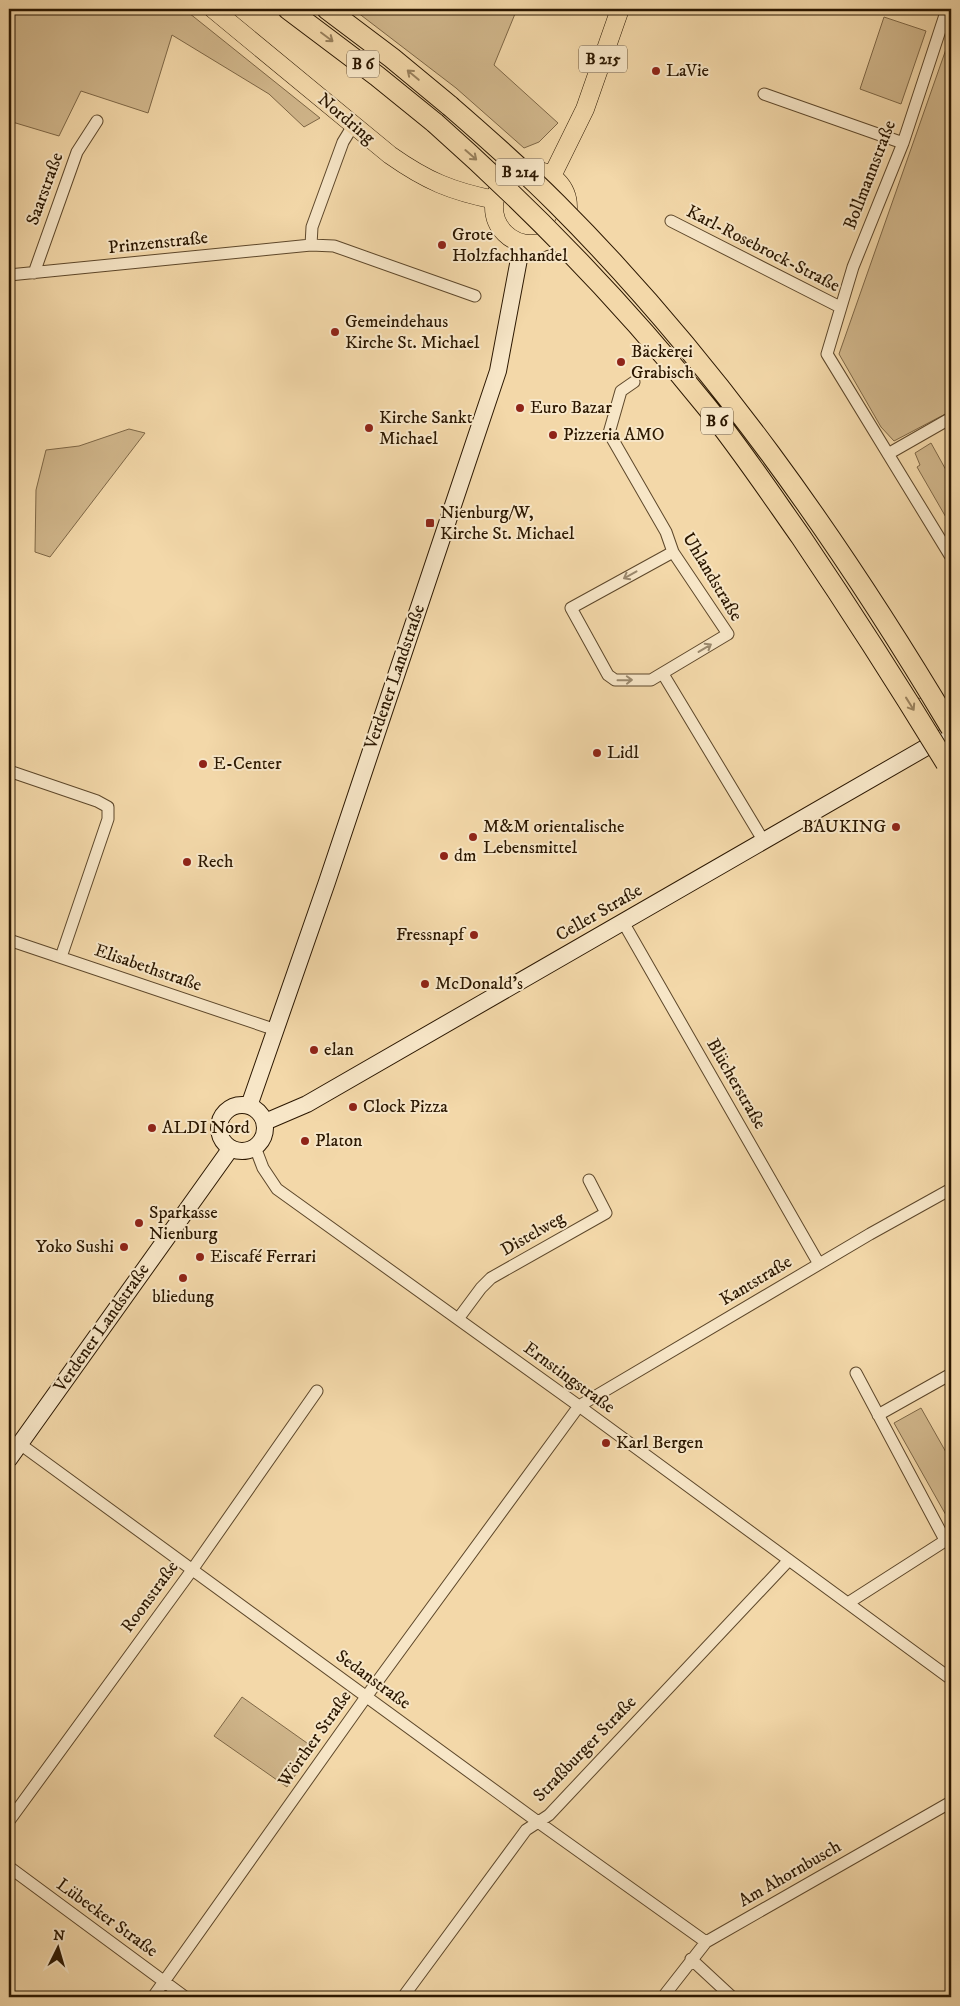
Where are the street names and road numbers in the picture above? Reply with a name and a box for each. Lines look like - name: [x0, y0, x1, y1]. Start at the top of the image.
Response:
- road number: B 215: [579, 46, 627, 72]
- road number: B 6: [347, 51, 379, 78]
- street label: Nordring: [313, 89, 379, 150]
- street label: Bollmannstraße: [839, 117, 901, 233]
- street label: Saarstraße: [22, 150, 68, 228]
- road number: B 214: [496, 158, 544, 186]
- street label: Karl-Rosebrock-Straße: [683, 201, 843, 297]
- street label: Prinzenstraße: [107, 227, 209, 259]
- road number: B 6: [701, 408, 733, 434]
- street label: Uhlandstraße: [677, 529, 747, 625]
- street label: Verdener Landstraße: [360, 602, 430, 753]
- street label: Celler Straße: [552, 879, 646, 947]
- street label: Elisabethstraße: [91, 939, 205, 997]
- street label: Blücherstraße: [701, 1035, 771, 1133]
- street label: Distelweg: [497, 1207, 569, 1261]
- street label: Kantstraße: [716, 1251, 796, 1311]
- street label: Verdener Landstraße: [49, 1260, 155, 1397]
- street label: Ernstingstraße: [519, 1337, 619, 1419]
- street label: Roonstraße: [117, 1557, 183, 1637]
- street label: Sedanstraße: [331, 1645, 415, 1715]
- street label: Wörther Straße: [273, 1687, 356, 1792]
- street label: Straßburger Straße: [529, 1691, 641, 1807]
- street label: Am Ahornbusch: [735, 1835, 846, 1912]
- street label: Lübecker Straße: [52, 1874, 162, 1962]

